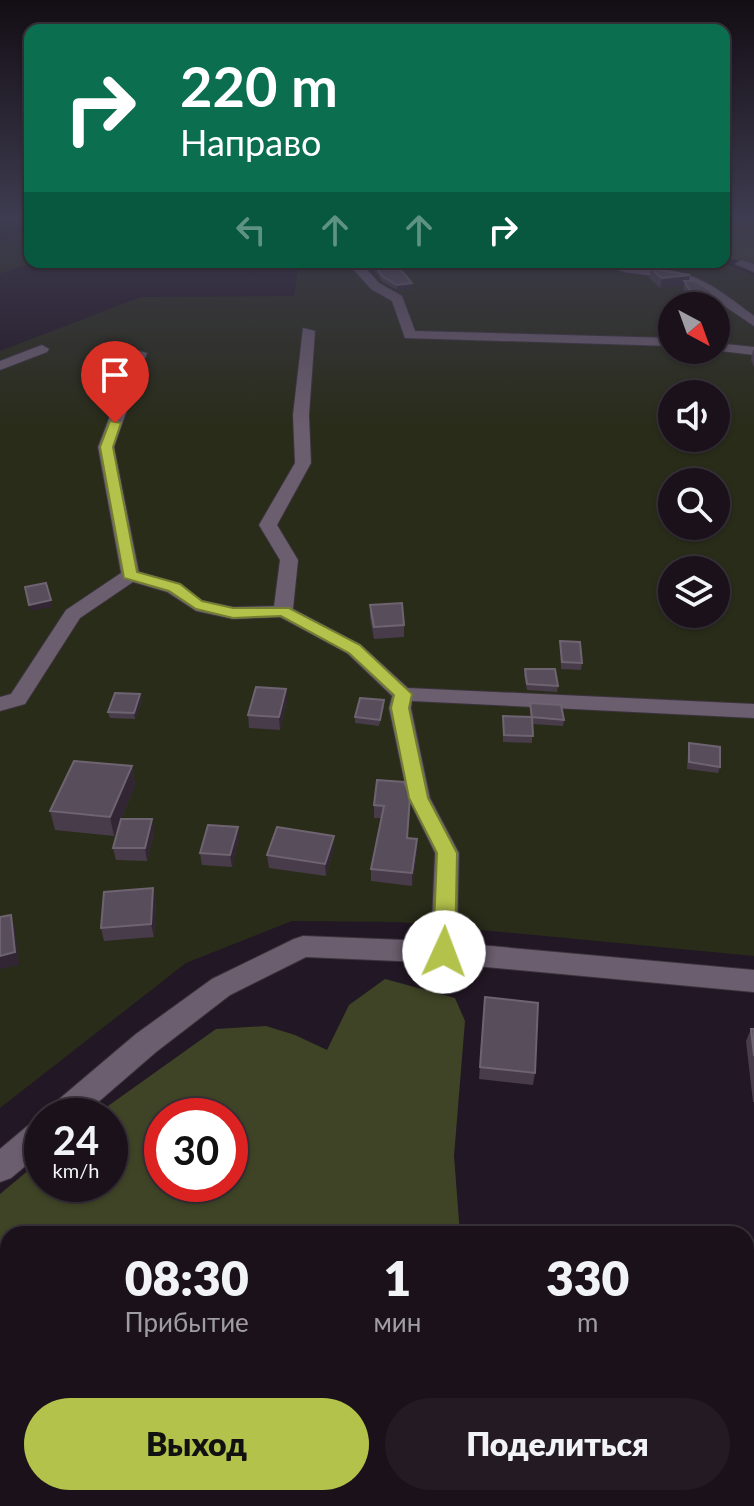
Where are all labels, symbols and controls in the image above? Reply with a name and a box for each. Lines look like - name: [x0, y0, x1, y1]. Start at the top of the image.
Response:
- text: 220 m: [180, 52, 338, 119]
- icon: right: [48, 56, 152, 160]
- text: Направо: [180, 120, 321, 164]
- icon: left: [229, 208, 273, 252]
- icon: ahead: [313, 208, 357, 252]
- icon: ahead: [397, 208, 441, 252]
- icon: right: [481, 208, 525, 252]
- north arrow: [658, 292, 730, 364]
- map controls: [658, 292, 730, 628]
- pin: [81, 341, 149, 423]
- icon: arrive: [93, 353, 137, 397]
- button: sound: [658, 380, 730, 452]
- button: search: [658, 468, 730, 540]
- button: layers: [658, 556, 730, 628]
- position arrow: [402, 910, 486, 994]
- speed limit sign: 30: [144, 1098, 248, 1202]
- text: 24: [53, 1116, 99, 1164]
- text: km/h: [53, 1158, 99, 1182]
- text: 08:30: [125, 1249, 249, 1306]
- text: 1: [383, 1249, 411, 1306]
- text: 330: [546, 1249, 629, 1306]
- text: Прибытие: [125, 1306, 249, 1338]
- text: мин: [373, 1306, 421, 1338]
- text: m: [577, 1306, 598, 1338]
- button: Выход: [24, 1398, 369, 1490]
- button: Поделиться: [385, 1398, 730, 1490]

